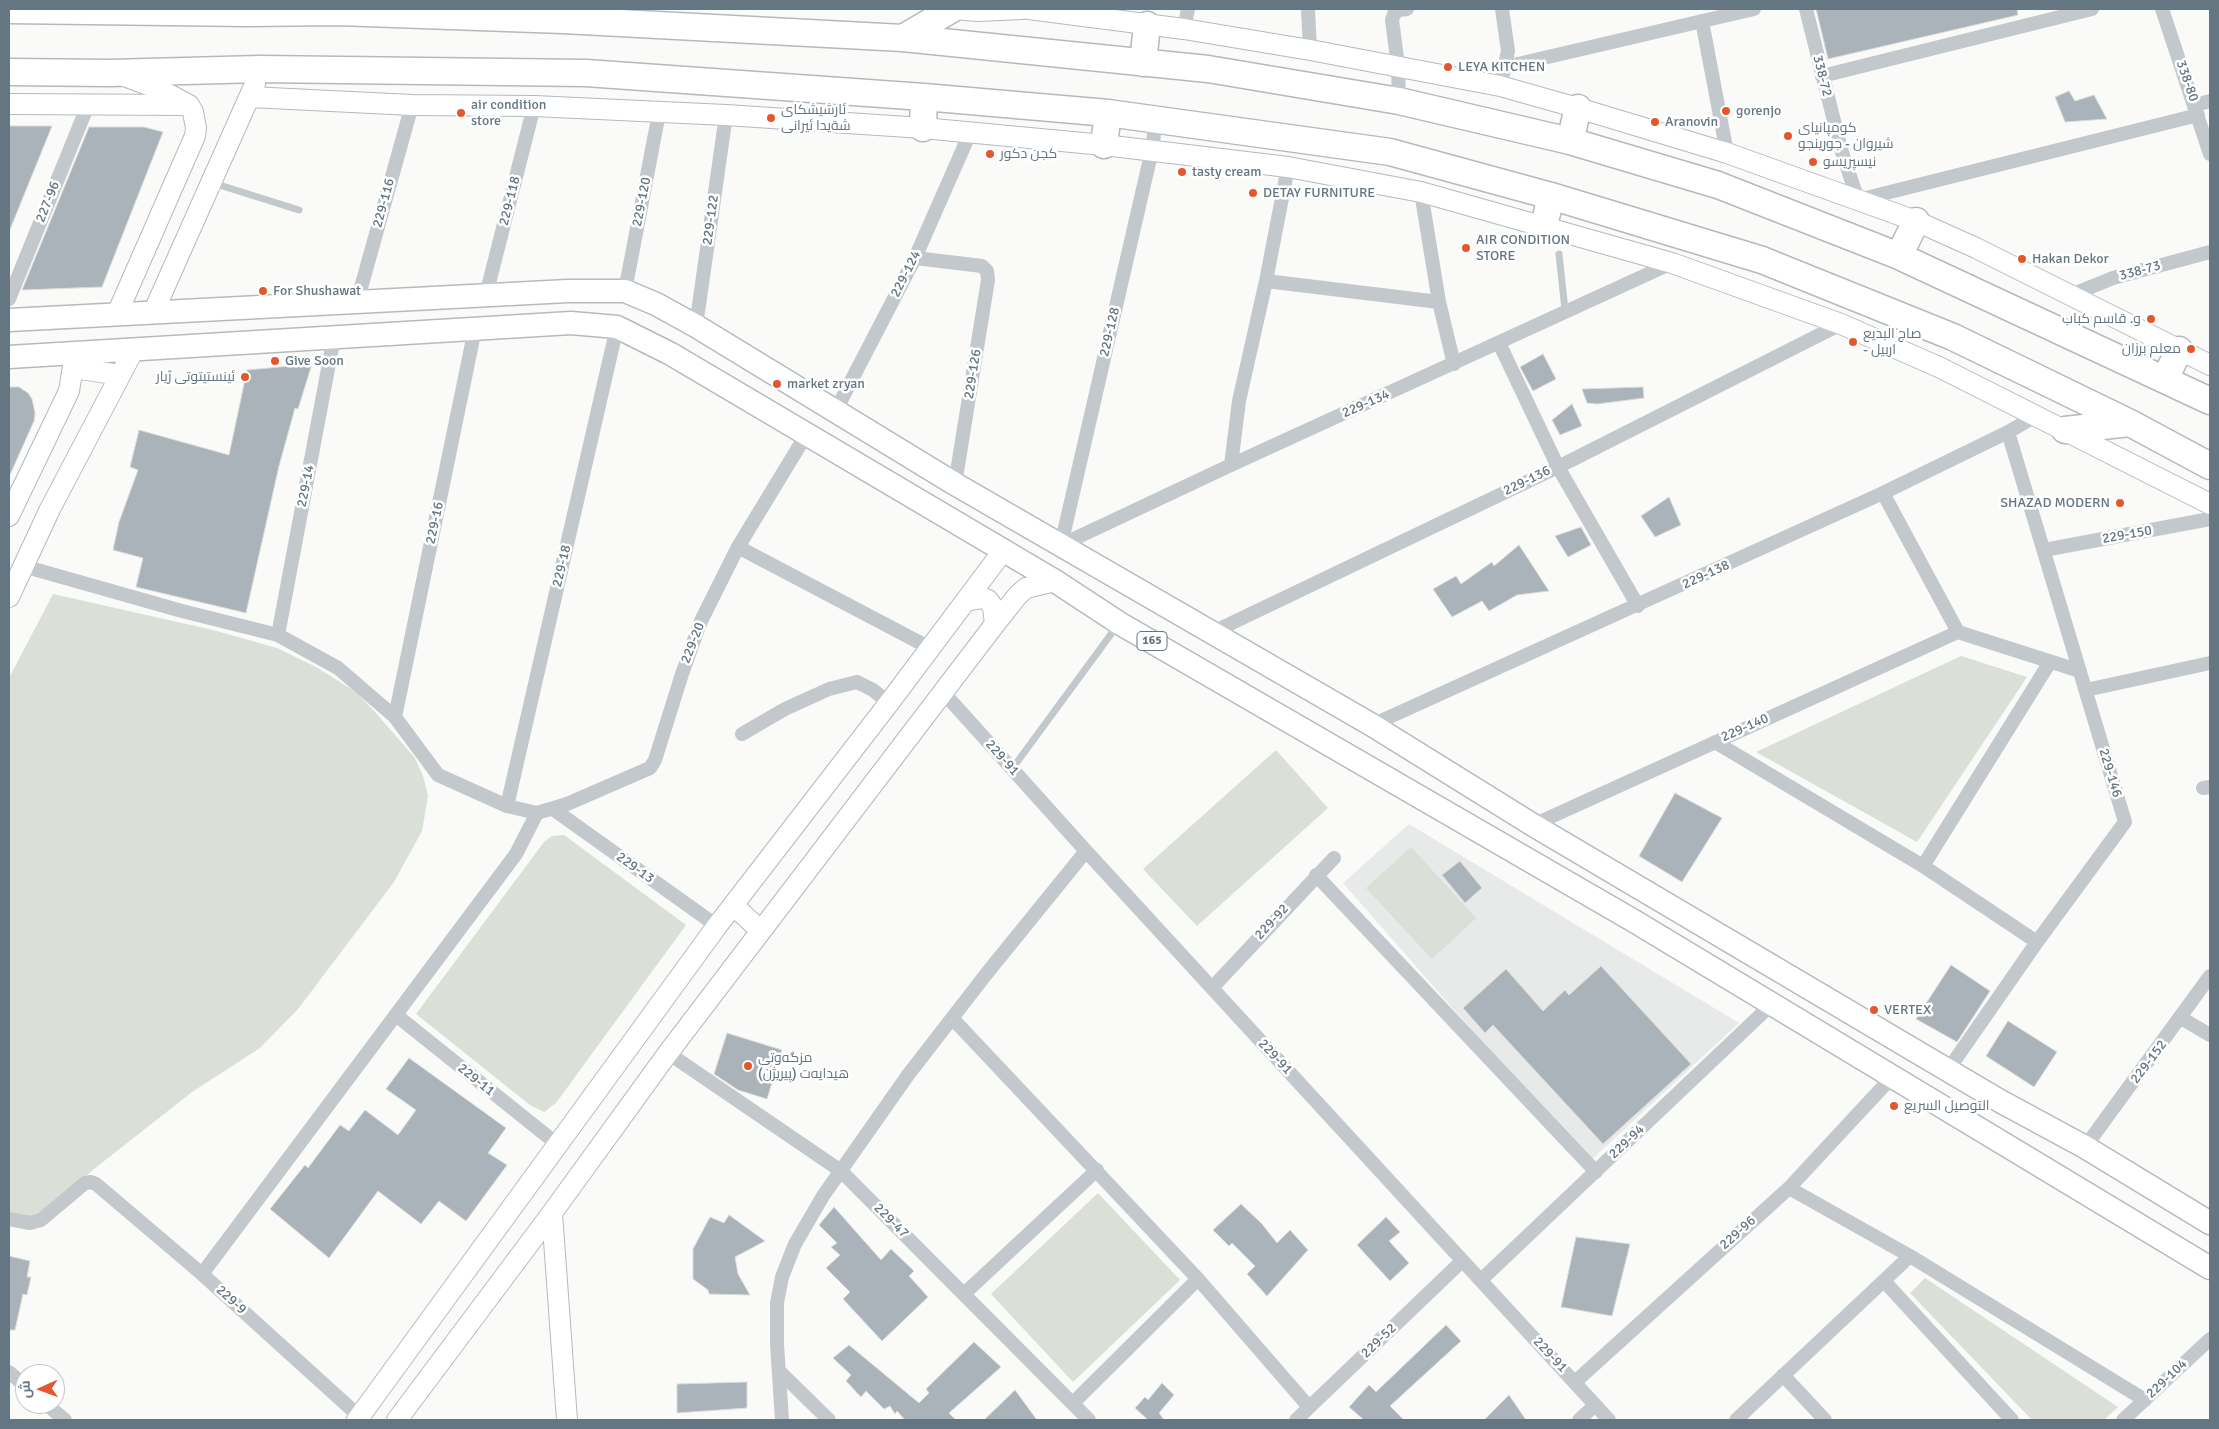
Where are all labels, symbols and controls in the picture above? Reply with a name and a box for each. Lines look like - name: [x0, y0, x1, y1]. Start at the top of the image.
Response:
- street label: 338-72: [1809, 54, 1835, 98]
- street label: 338-80: [2172, 58, 2202, 104]
- place label: LEYA KITCHEN: [1458, 59, 1545, 75]
- marker: LEYA KITCHEN: [1442, 61, 1454, 73]
- place label: air condition store: [471, 97, 546, 130]
- place label: ئارشيشكاى شةيدا ئيرانى: [781, 102, 851, 134]
- place label: gorenjo: [1736, 103, 1781, 119]
- marker: gorenjo: [1720, 105, 1732, 117]
- marker: air condition store: [455, 107, 467, 119]
- marker: ئارشيشكاى شةيدا ئيرانى: [765, 112, 777, 124]
- place label: Aranovin: [1665, 114, 1718, 130]
- marker: Aranovin: [1649, 116, 1661, 128]
- place label: كومپانیای شیروان - جورینجو: [1798, 120, 1894, 152]
- marker: كومپانیای شیروان - جورینجو: [1782, 130, 1794, 142]
- place label: كجن دكور: [1000, 146, 1057, 162]
- marker: كجن دكور: [984, 148, 996, 160]
- place label: نيسپريسو: [1823, 154, 1876, 170]
- marker: نيسپريسو: [1807, 156, 1819, 168]
- place label: tasty cream: [1192, 164, 1261, 180]
- marker: tasty cream: [1176, 166, 1188, 178]
- street label: 229-118: [496, 175, 524, 227]
- street label: 229-120: [629, 176, 655, 228]
- street label: 229-116: [369, 177, 399, 229]
- street label: 227-96: [32, 179, 64, 225]
- place label: DETAY FURNITURE: [1263, 185, 1375, 201]
- marker: DETAY FURNITURE: [1247, 187, 1259, 199]
- street label: 229-122: [699, 194, 723, 246]
- place label: AIR CONDITION STORE: [1476, 232, 1570, 264]
- marker: AIR CONDITION STORE: [1460, 242, 1472, 254]
- street label: 229-124: [887, 248, 925, 300]
- place label: Hakan Dekor: [2032, 251, 2109, 267]
- marker: Hakan Dekor: [2016, 253, 2028, 265]
- street label: 338-73: [2117, 257, 2163, 285]
- place label: For Shushawat: [273, 283, 361, 299]
- marker: For Shushawat: [257, 285, 269, 297]
- street label: 229-128: [1096, 306, 1124, 358]
- place label: و. قاسم كباب: [2062, 311, 2141, 327]
- marker: و. قاسم كباب: [2145, 313, 2157, 325]
- place label: صاج البديع - اربيل: [1863, 326, 1922, 358]
- marker: صاج البديع - اربيل: [1847, 336, 1859, 348]
- place label: معلم برزان: [2122, 341, 2181, 357]
- marker: معلم برزان: [2185, 343, 2197, 355]
- street label: 229-126: [961, 348, 985, 400]
- place label: Give Soon: [285, 353, 344, 369]
- marker: Give Soon: [269, 355, 281, 367]
- place label: ئینستیتوتی ژیار: [156, 369, 235, 385]
- marker: ئینستیتوتی ژیار: [239, 371, 251, 383]
- place label: market zryan: [787, 376, 865, 392]
- marker: market zryan: [771, 378, 783, 390]
- street label: 229-134: [1340, 386, 1392, 422]
- street label: 229-136: [1501, 462, 1553, 500]
- street label: 229-14: [294, 463, 318, 509]
- place label: SHAZAD MODERN: [2000, 495, 2110, 511]
- marker: SHAZAD MODERN: [2114, 497, 2126, 509]
- street label: 229-16: [422, 500, 448, 546]
- street label: 229-150: [2101, 522, 2153, 548]
- street label: 229-18: [549, 543, 575, 589]
- street label: 229-138: [1680, 557, 1732, 593]
- street label: 229-20: [678, 620, 708, 666]
- road number: 165: [1137, 631, 1167, 650]
- street label: 229-140: [1719, 710, 1771, 746]
- street label: 229-91: [981, 737, 1023, 779]
- street label: 229-146: [2095, 747, 2125, 799]
- street label: 229-13: [613, 849, 657, 887]
- street label: 229-92: [1251, 901, 1293, 943]
- place label: VERTEX: [1884, 1002, 1931, 1018]
- marker: VERTEX: [1868, 1004, 1880, 1016]
- street label: 229-91: [1254, 1036, 1296, 1078]
- street label: 229-152: [2127, 1037, 2171, 1087]
- place label: مزگه‌وتی هیدایه‌ت (پیریژن): [758, 1050, 849, 1082]
- street label: 229-11: [454, 1060, 498, 1100]
- marker: مزگه‌وتی هیدایه‌ت (پیریژن): [742, 1060, 754, 1072]
- place label: التوصيل السريع: [1904, 1098, 1990, 1114]
- marker: التوصيل السريع: [1888, 1100, 1900, 1112]
- street label: 229-94: [1606, 1121, 1648, 1163]
- street label: 229-47: [870, 1200, 912, 1242]
- street label: 229-96: [1717, 1212, 1759, 1254]
- street label: 229-9: [212, 1282, 250, 1318]
- street label: 229-52: [1358, 1320, 1400, 1362]
- street label: 229-91: [1529, 1334, 1571, 1376]
- street label: 229-104: [2143, 1356, 2191, 1402]
- north arrow: [15, 1364, 65, 1414]
- text: ش: [17, 1380, 34, 1399]

